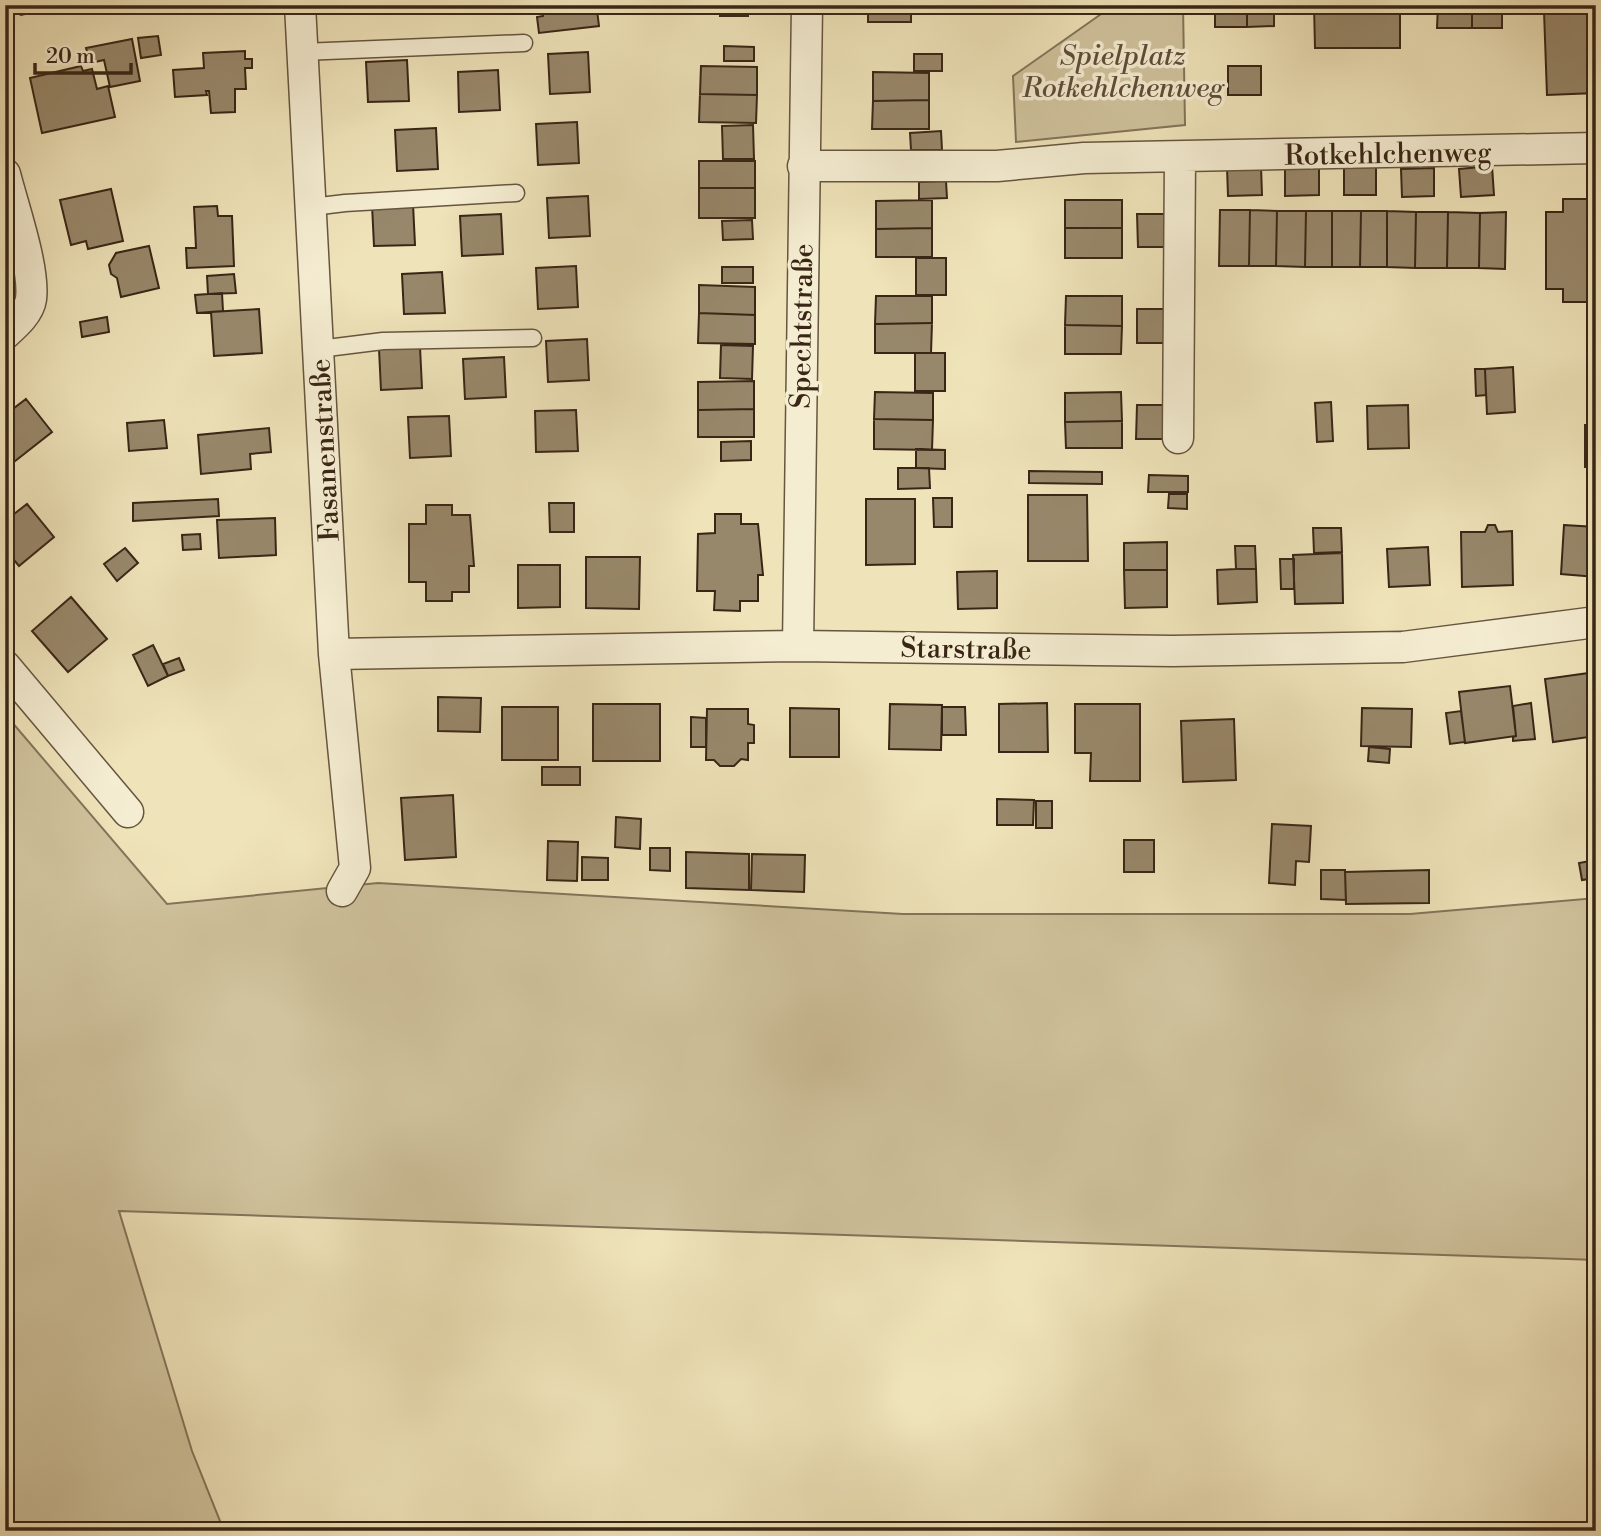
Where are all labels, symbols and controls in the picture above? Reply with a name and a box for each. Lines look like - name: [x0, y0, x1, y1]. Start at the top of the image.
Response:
- scale bar: [35, 32, 131, 76]
- park label: Spielplatz Rotkehlchenweg: [1021, 39, 1225, 106]
- text: 20 m: [46, 44, 95, 70]
- street label: Rotkehlchenweg: [1284, 135, 1492, 174]
- street label: Spechtstraße: [784, 243, 821, 409]
- street label: Fasanenstraße: [303, 358, 348, 542]
- street label: Starstraße: [900, 631, 1032, 668]

